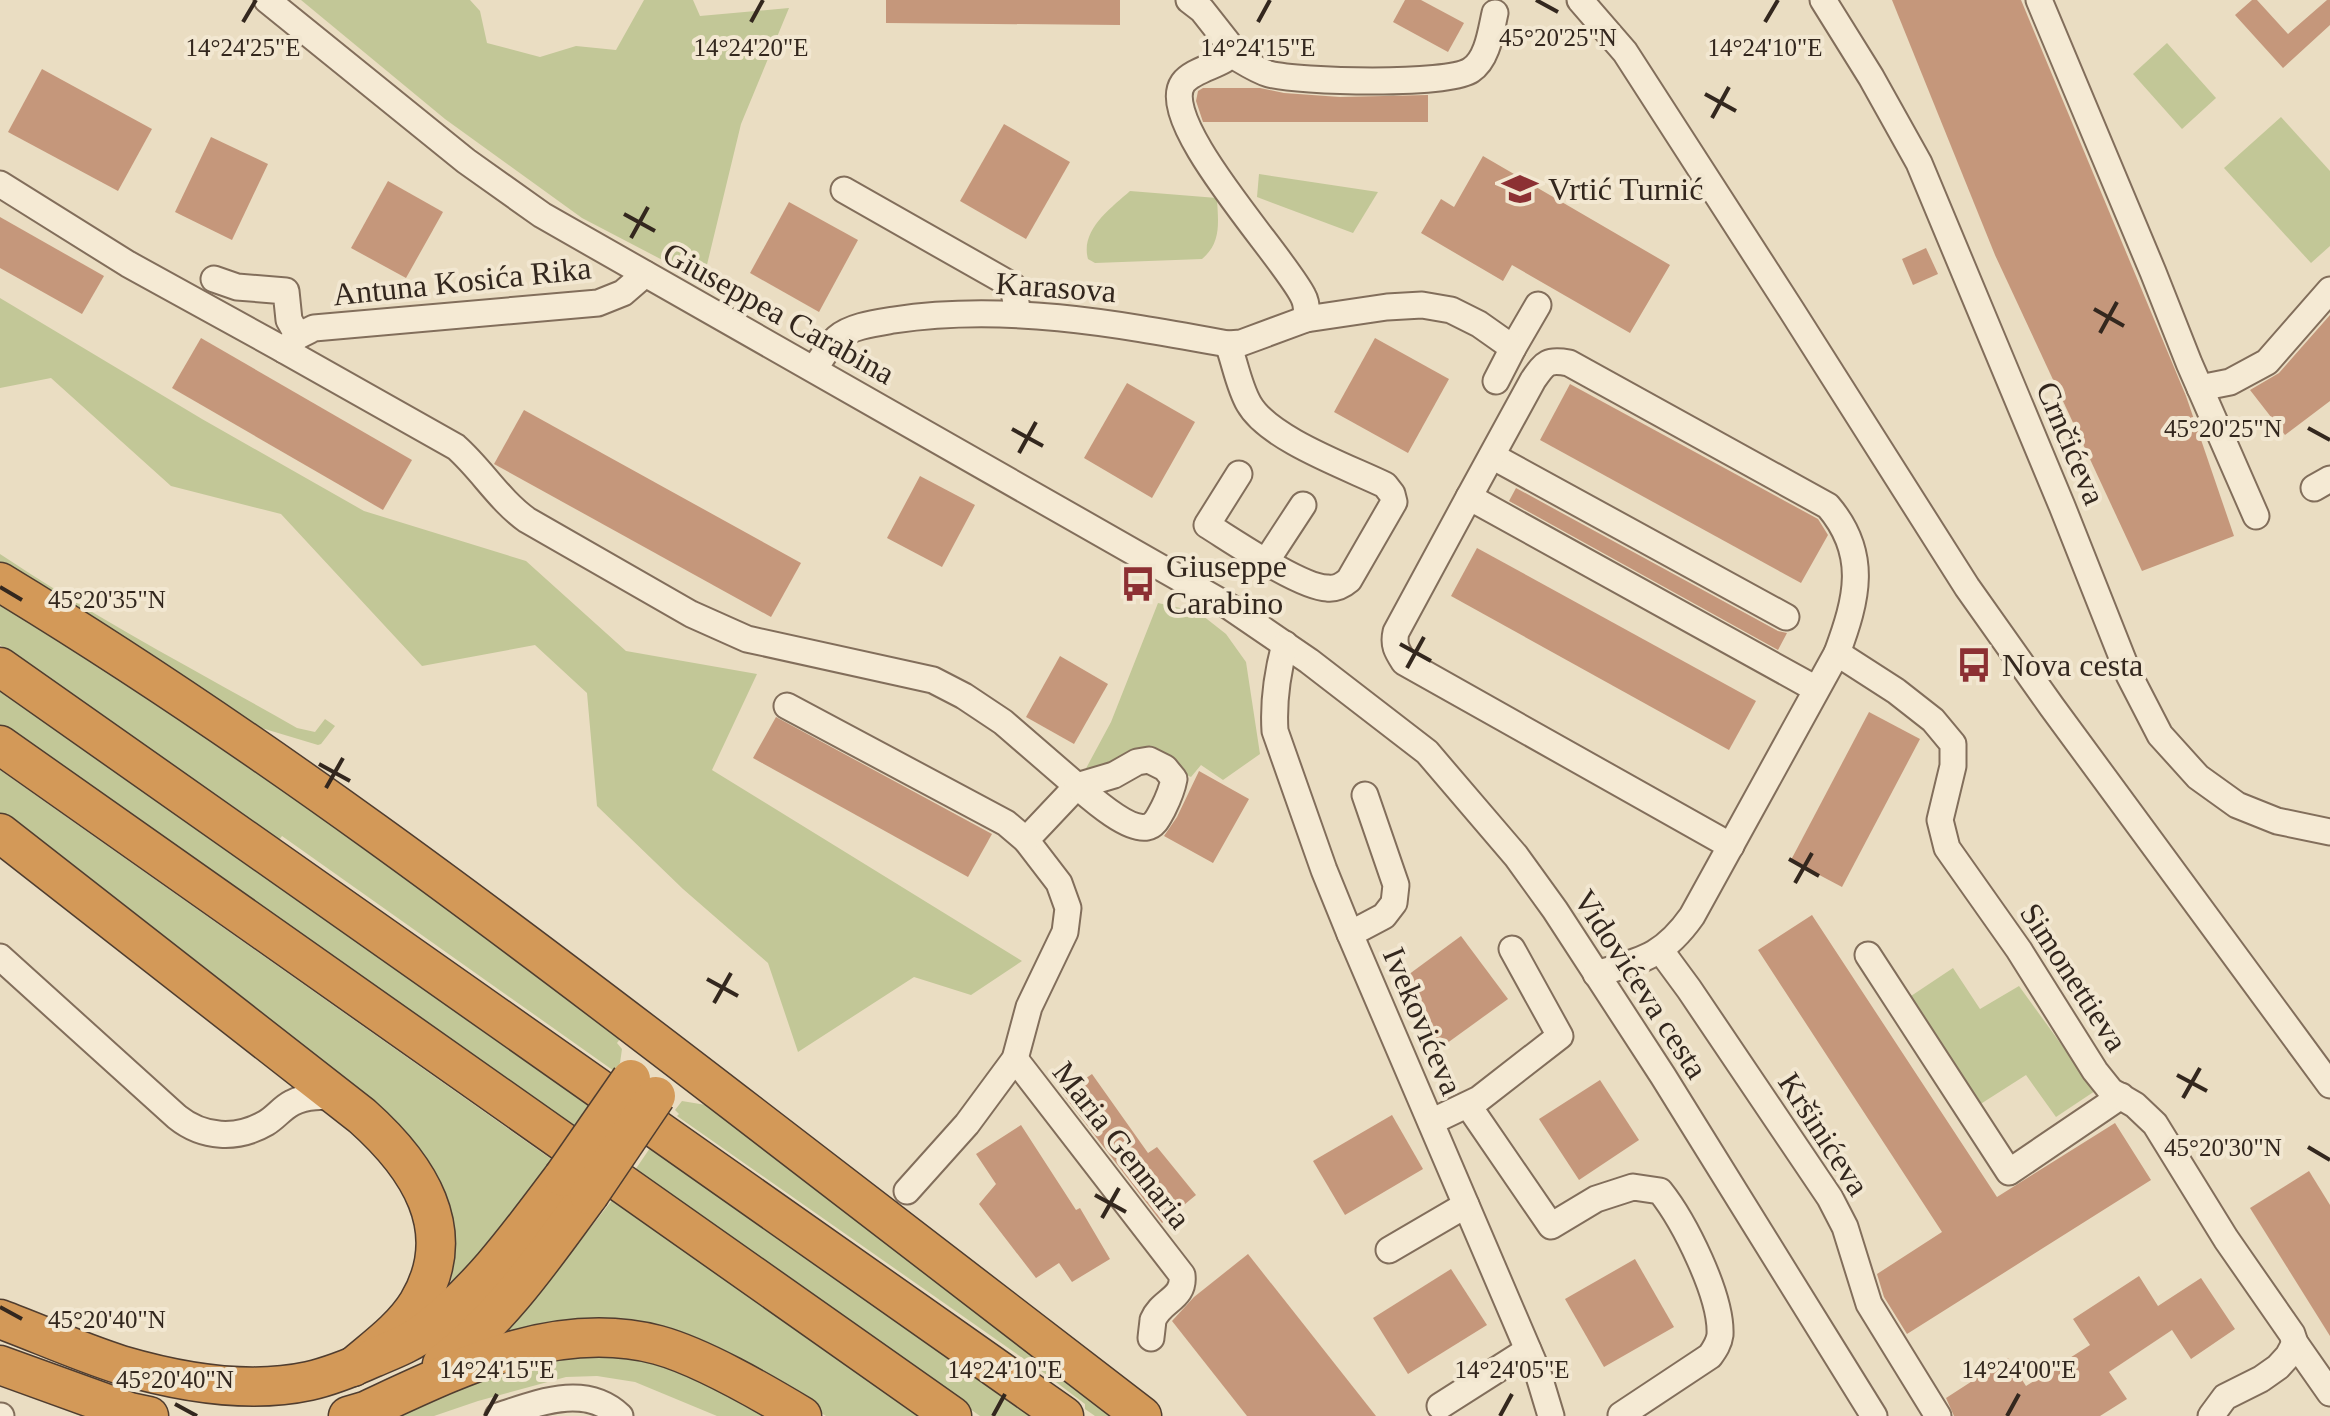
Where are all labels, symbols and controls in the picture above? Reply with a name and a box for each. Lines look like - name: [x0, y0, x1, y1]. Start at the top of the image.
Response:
- text: 45°20'25"N: [1499, 24, 1617, 51]
- text: 14°24'25"E: [186, 34, 300, 61]
- text: 14°24'20"E: [694, 34, 808, 61]
- text: 14°24'15"E: [1201, 34, 1315, 61]
- text: 14°24'10"E: [1708, 34, 1822, 61]
- school or university icon: Vrtić Turnić: [1501, 170, 1539, 208]
- place label: Vrtić Turnić: [1548, 171, 1703, 207]
- street label: Giuseppea Carabina: [657, 235, 901, 391]
- street label: Antuna Kosića Rika: [331, 250, 593, 312]
- street label: Karasova: [994, 265, 1118, 309]
- street label: Crnčićeva: [2029, 376, 2113, 510]
- text: 45°20'25"N: [2164, 415, 2282, 442]
- place label: Giuseppe Carabino: [1166, 548, 1287, 621]
- bus stop icon: Giuseppe Carabino: [1119, 565, 1157, 603]
- text: 45°20'35"N: [48, 586, 166, 613]
- bus stop icon: Nova cesta: [1955, 646, 1993, 684]
- place label: Nova cesta: [2002, 647, 2143, 683]
- street label: Vidovićeva cesta: [1567, 883, 1715, 1085]
- street label: Simonettieva: [2013, 896, 2135, 1058]
- street label: Ivekovićeva: [1376, 942, 1470, 1100]
- street label: Maria Gennaria: [1046, 1054, 1198, 1236]
- street label: Kršinićeva: [1771, 1066, 1877, 1202]
- text: 45°20'30"N: [2164, 1134, 2282, 1161]
- text: 45°20'40"N: [48, 1306, 166, 1333]
- text: 14°24'15"E: [440, 1356, 554, 1383]
- text: 14°24'10"E: [948, 1356, 1062, 1383]
- text: 14°24'05"E: [1455, 1356, 1569, 1383]
- text: 14°24'00"E: [1962, 1356, 2076, 1383]
- text: 45°20'40"N: [116, 1366, 234, 1393]

